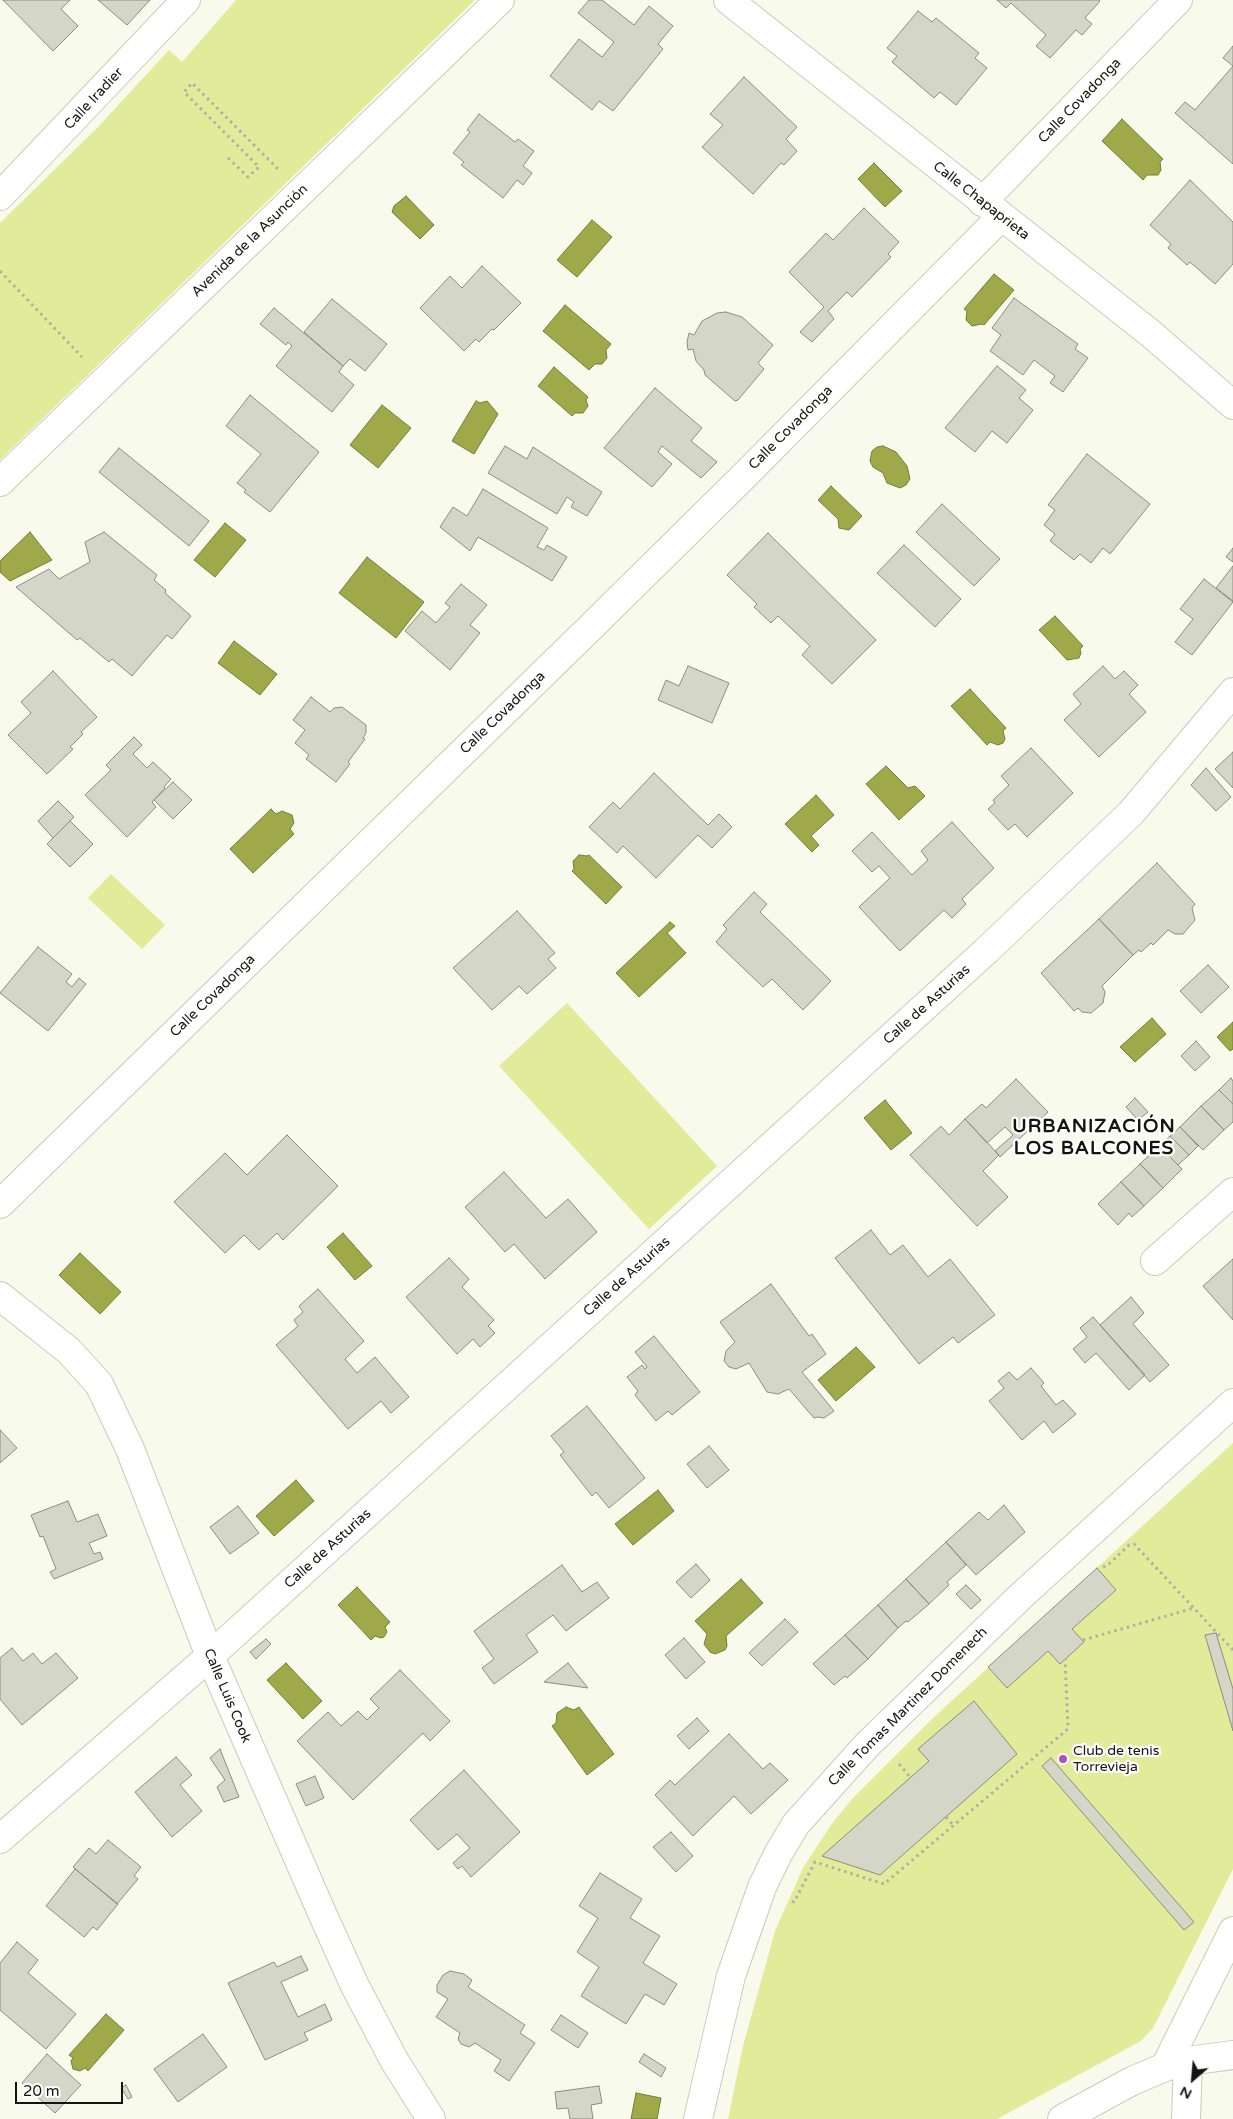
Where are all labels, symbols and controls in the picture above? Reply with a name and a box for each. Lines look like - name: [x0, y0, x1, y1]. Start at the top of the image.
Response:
- street label: Calle Covadonga: [1035, 55, 1125, 147]
- street label: Calle Iradier: [61, 64, 127, 134]
- street label: Calle Chapaprieta: [929, 158, 1033, 244]
- street label: Avenida de la Asunción: [188, 181, 312, 301]
- street label: Calle Covadonga: [746, 383, 836, 473]
- street label: Calle Covadonga: [457, 668, 549, 758]
- street label: Calle Covadonga: [167, 951, 259, 1041]
- street label: Calle de Asturias: [880, 962, 974, 1048]
- district label: URBANIZACIÓN LOS BALCONES: [1011, 1116, 1177, 1160]
- street label: Calle de Asturias: [580, 1234, 674, 1320]
- street label: Calle de Asturias: [281, 1506, 375, 1592]
- street label: Calle Tomas Martinez Domenech: [825, 1624, 991, 1790]
- street label: Calle Luis Cook: [200, 1646, 254, 1746]
- place label: Club de tenis Torrevieja: [1073, 1743, 1160, 1775]
- marker: Club de tenis Torrevieja: [1057, 1753, 1069, 1765]
- north arrow: [1168, 2054, 1218, 2104]
- scale bar: [18, 2072, 125, 2104]
- text: 20 m: [23, 2082, 60, 2100]
- text: N: [1177, 2083, 1195, 2103]

